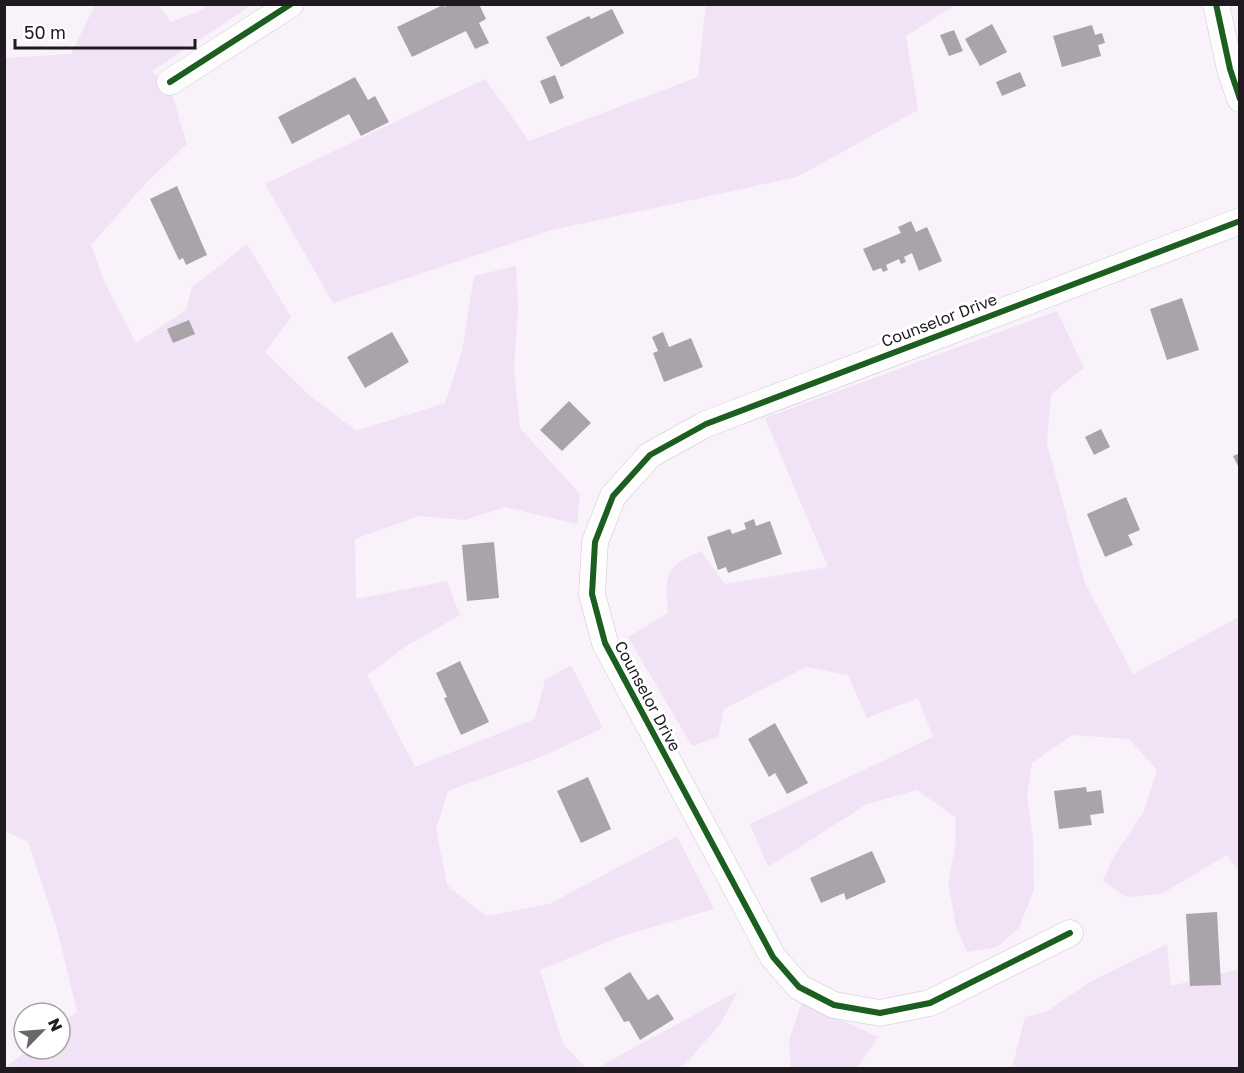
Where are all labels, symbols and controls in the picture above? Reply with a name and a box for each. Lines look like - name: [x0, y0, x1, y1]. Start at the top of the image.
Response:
- scale bar: [15, 12, 195, 50]
- text: 50 m: [24, 21, 66, 43]
- street label: Counselor Drive: [878, 289, 1000, 351]
- street label: Counselor Drive: [610, 637, 686, 755]
- north arrow: [12, 1001, 72, 1061]
- text: N: [44, 1015, 67, 1034]

